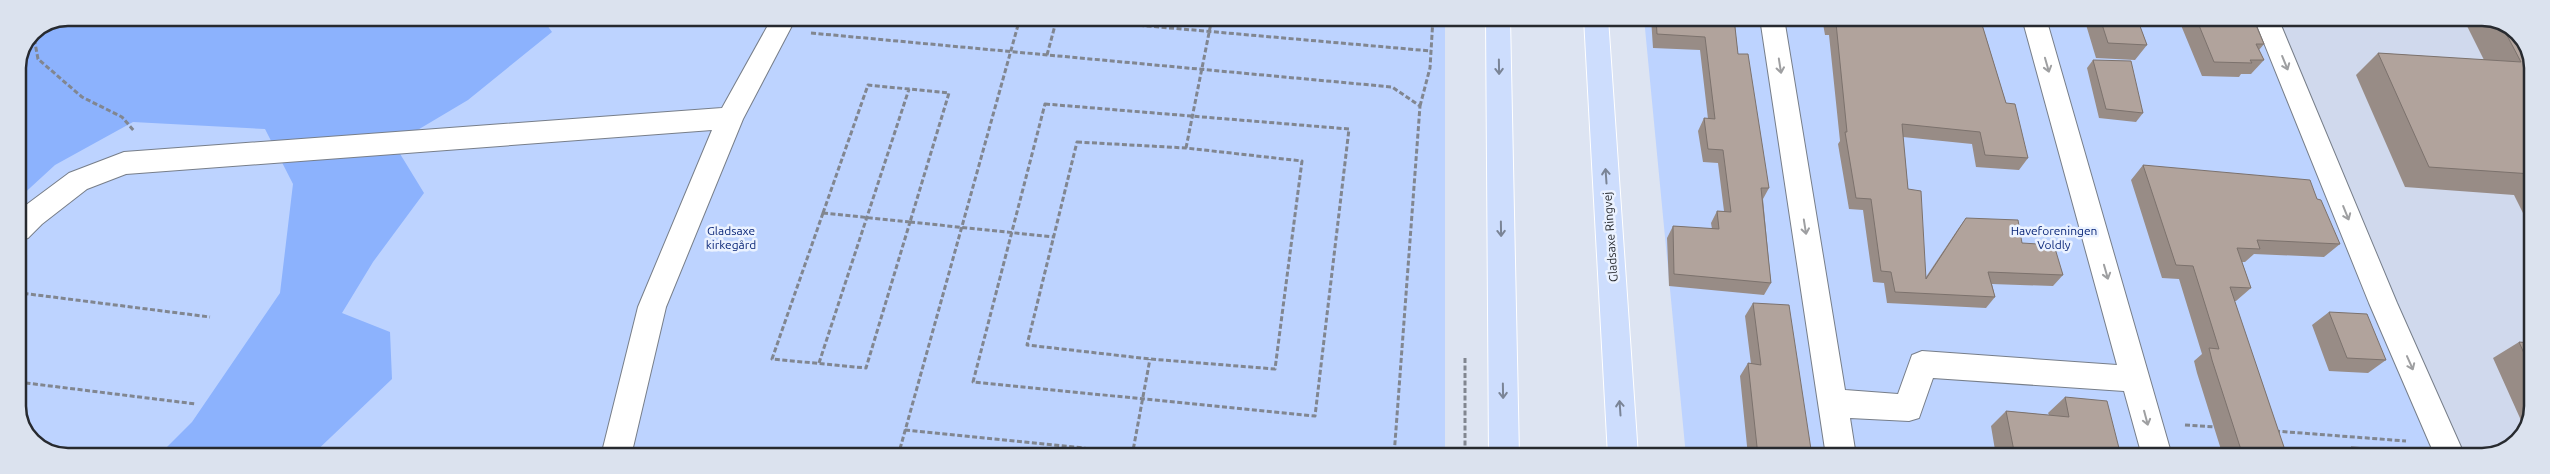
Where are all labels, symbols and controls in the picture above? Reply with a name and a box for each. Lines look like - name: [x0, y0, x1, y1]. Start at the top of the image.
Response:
- one-way arrow: [2280, 55, 2290, 70]
- one-way arrow: [2043, 56, 2053, 72]
- one-way arrow: [1494, 58, 1504, 74]
- one-way arrow: [1775, 58, 1785, 74]
- one-way arrow: [1601, 168, 1610, 184]
- street label: Gladsaxe Ringvej: [1600, 191, 1620, 283]
- one-way arrow: [2343, 206, 2352, 221]
- one-way arrow: [1800, 218, 1810, 234]
- one-way arrow: [1496, 220, 1506, 237]
- park label: Gladsaxe kirkegård: [706, 224, 756, 251]
- park label: Haveforeningen Voldly: [2011, 224, 2097, 251]
- one-way arrow: [2101, 263, 2111, 279]
- one-way arrow: [2406, 355, 2415, 370]
- one-way arrow: [1499, 383, 1508, 399]
- one-way arrow: [1616, 400, 1625, 416]
- one-way arrow: [2142, 410, 2151, 426]

